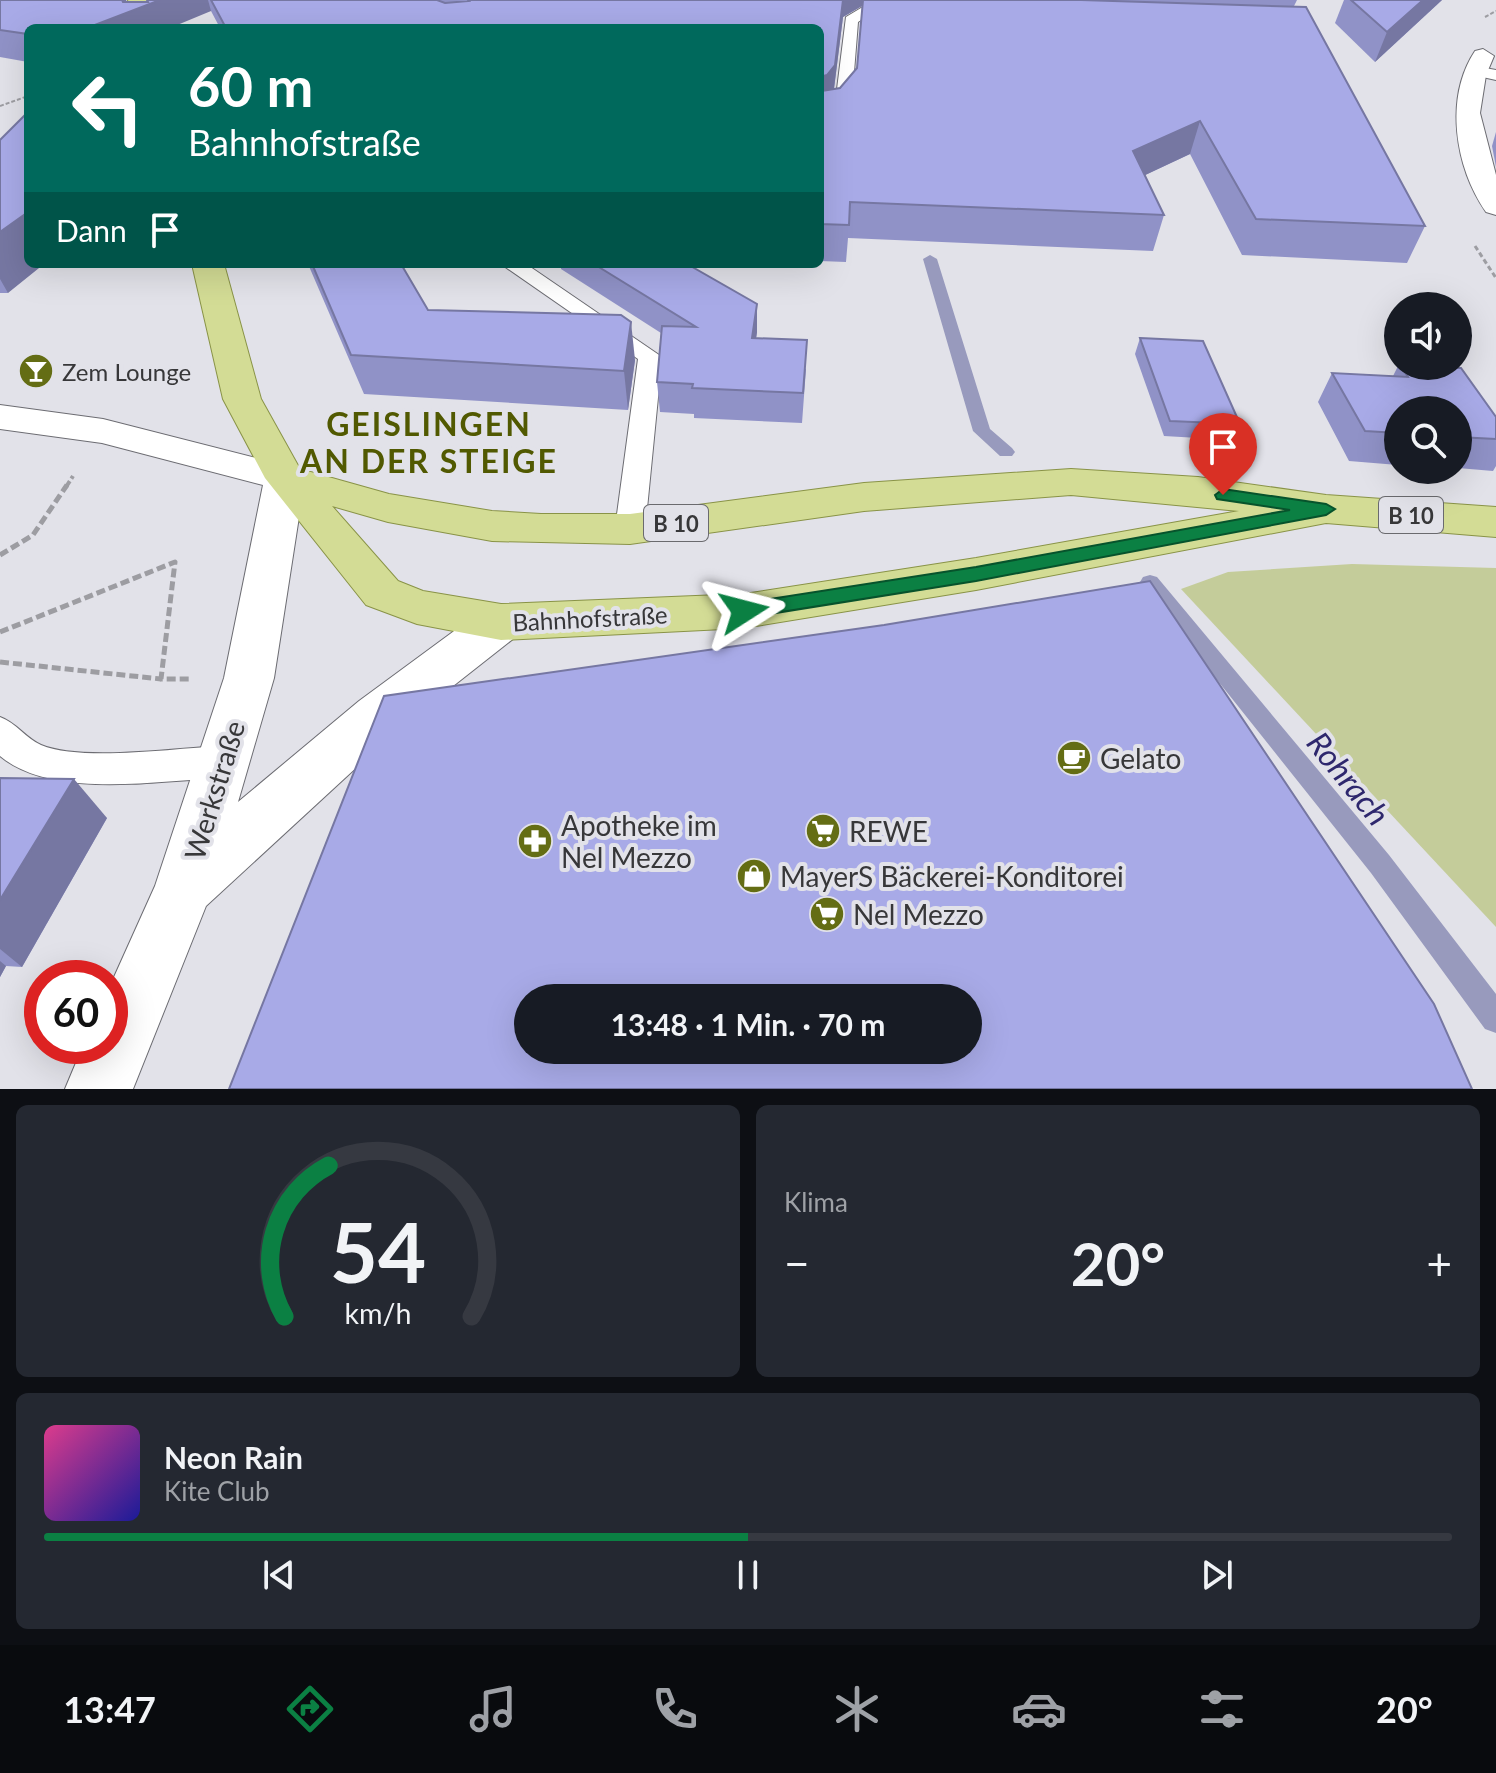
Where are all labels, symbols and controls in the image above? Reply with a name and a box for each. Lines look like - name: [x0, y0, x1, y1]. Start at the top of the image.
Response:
- text: 60 m: [188, 52, 313, 119]
- icon: left: [56, 56, 160, 160]
- text: Bahnhofstraße: [188, 120, 421, 164]
- icon: arrive: [143, 208, 187, 252]
- text: Dann: [56, 212, 127, 248]
- map controls: [1384, 292, 1472, 484]
- button: sound: [1384, 292, 1472, 380]
- bar icon: Zem Lounge: [17, 352, 55, 390]
- place label: Zem Lounge: [62, 357, 191, 386]
- button: search: [1384, 396, 1472, 484]
- district label: GEISLINGEN AN DER STEIGE: [299, 404, 558, 480]
- pin: [1189, 413, 1257, 495]
- icon: arrive: [1201, 425, 1245, 469]
- road number: B 10: [1379, 497, 1443, 533]
- road number: B 10: [644, 505, 708, 541]
- position arrow: [702, 569, 786, 653]
- street label: Bahnhofstraße: [512, 599, 668, 637]
- street label: Werkstraße: [177, 716, 251, 864]
- water label: Rohrach: [1299, 723, 1399, 833]
- cafe icon: Gelato: [1055, 739, 1093, 777]
- place label: Gelato: [1100, 741, 1181, 775]
- place label: Apotheke im Nel Mezzo: [561, 808, 717, 874]
- supermarket icon: REWE: [804, 812, 842, 850]
- place label: REWE: [849, 814, 928, 848]
- pharmacy icon: Apotheke im Nel Mezzo: [516, 822, 554, 860]
- shop icon: MayerS Bäckerei-Konditorei: [735, 857, 773, 895]
- place label: MayerS Bäckerei-Konditorei: [780, 859, 1124, 893]
- supermarket icon: Nel Mezzo: [808, 895, 846, 933]
- place label: Nel Mezzo: [853, 897, 984, 931]
- speed limit sign: 60: [24, 960, 128, 1064]
- text: 13:48 · 1 Min. · 70 m: [611, 1006, 885, 1042]
- text: Klima: [784, 1186, 848, 1218]
- text: 54: [330, 1201, 426, 1301]
- text: 20°: [1071, 1227, 1165, 1299]
- text: −: [784, 1237, 810, 1289]
- text: +: [1426, 1237, 1452, 1289]
- text: km/h: [345, 1296, 411, 1330]
- text: Neon Rain: [164, 1439, 303, 1475]
- text: Kite Club: [164, 1475, 270, 1507]
- icon: previous: [257, 1553, 301, 1597]
- icon: pause: [726, 1553, 770, 1597]
- icon: next: [1195, 1553, 1239, 1597]
- icon: directions: [282, 1681, 338, 1737]
- icon: music: [465, 1681, 521, 1737]
- icon: phone: [647, 1681, 703, 1737]
- icon: climate: [829, 1681, 885, 1737]
- icon: car: [1011, 1681, 1067, 1737]
- icon: filters: [1194, 1681, 1250, 1737]
- text: 13:47: [63, 1687, 156, 1731]
- text: 20°: [1376, 1687, 1433, 1731]

